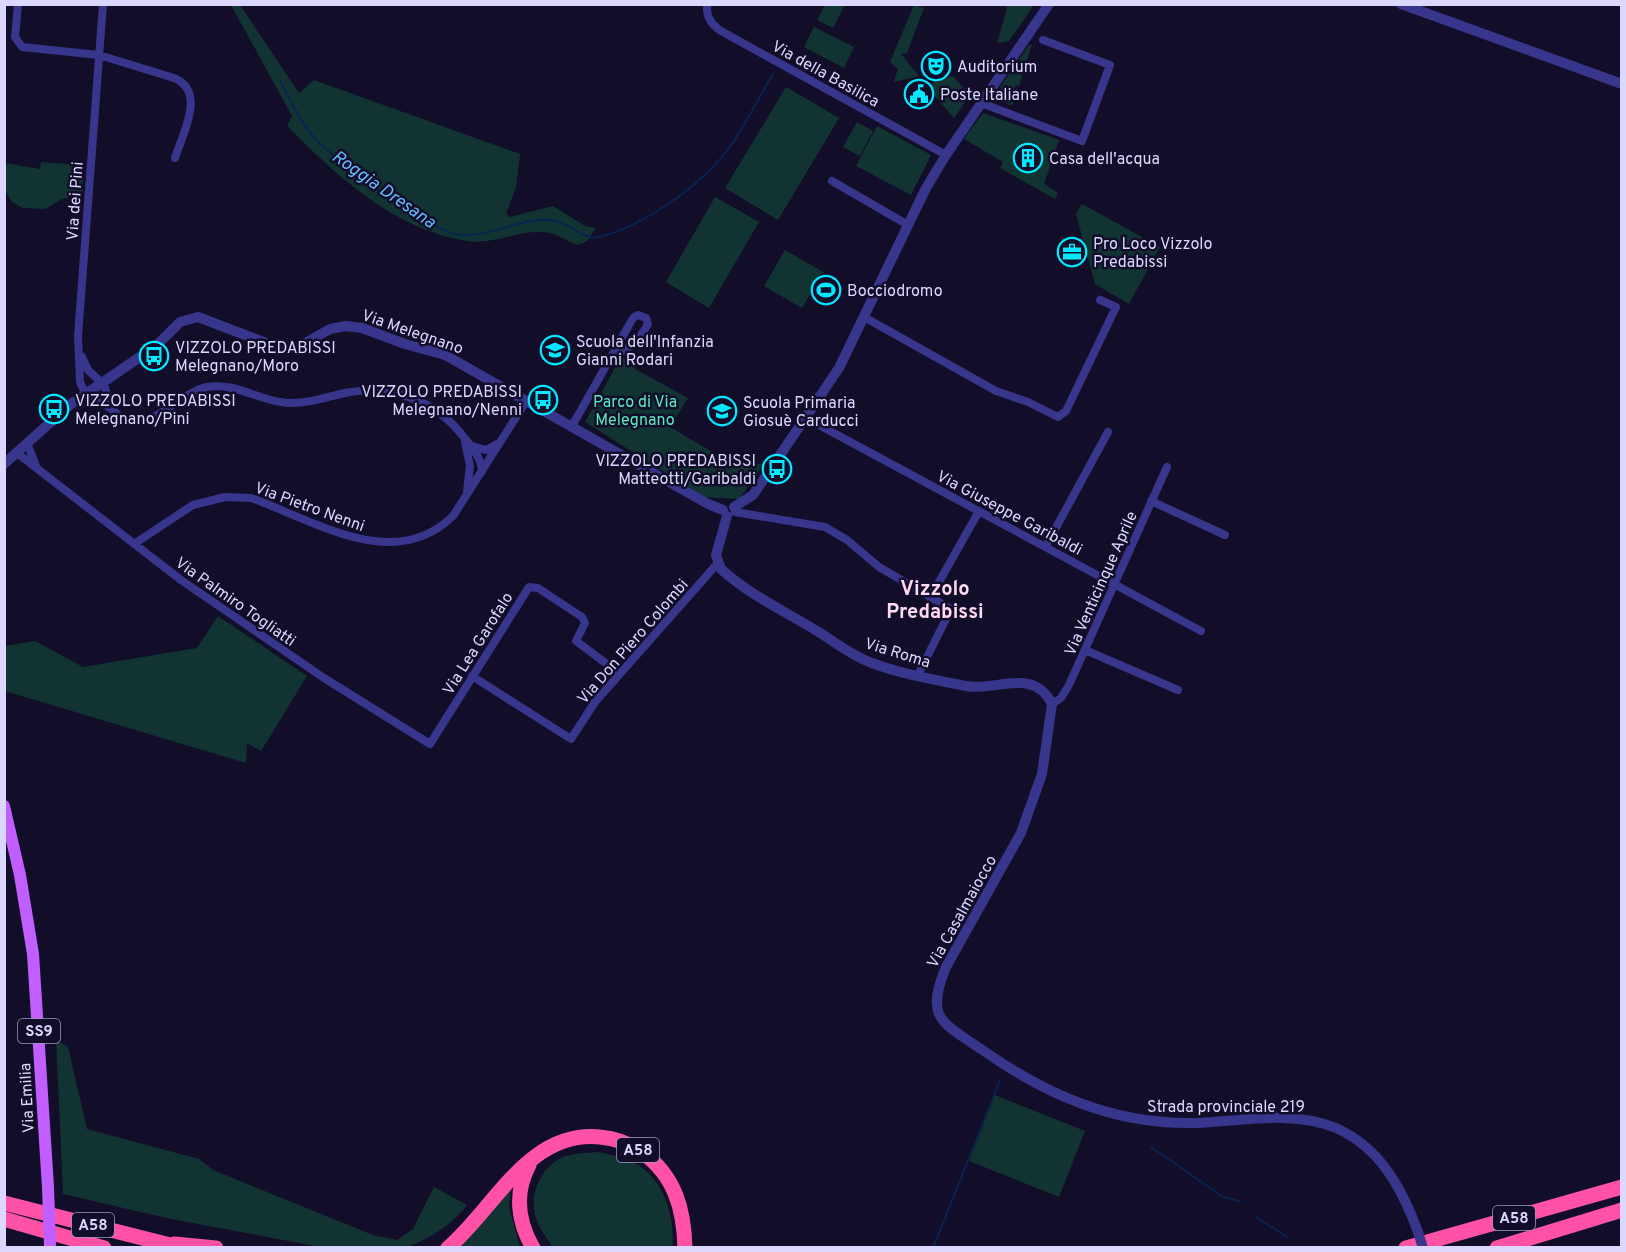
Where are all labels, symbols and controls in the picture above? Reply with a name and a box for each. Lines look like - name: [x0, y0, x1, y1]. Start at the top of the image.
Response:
- street label: Via della Basilica: [768, 37, 882, 113]
- theatre icon: Auditorium: [920, 50, 952, 82]
- place label: Auditorium: [957, 58, 1037, 78]
- public building icon: Poste Italiane: [903, 78, 935, 110]
- place label: Poste Italiane: [940, 86, 1038, 106]
- building icon: Casa dell'acqua: [1012, 142, 1044, 174]
- water label: Roggia Dresana: [327, 146, 440, 235]
- place label: Casa dell'acqua: [1049, 150, 1160, 170]
- street label: Via dei Pini: [63, 161, 89, 241]
- place label: Pro Loco Vizzolo Predabissi: [1093, 235, 1213, 273]
- office icon: Pro Loco Vizzolo Predabissi: [1056, 236, 1088, 268]
- sports icon: Bocciodromo: [810, 274, 842, 306]
- place label: Bocciodromo: [847, 282, 943, 302]
- street label: Via Melegnano: [359, 306, 466, 360]
- place label: Scuola dell'Infanzia Gianni Rodari: [576, 333, 714, 371]
- school or university icon: Scuola dell'Infanzia Gianni Rodari: [539, 334, 571, 366]
- place label: VIZZOLO PREDABISSI Melegnano/Moro: [175, 339, 336, 377]
- bus stop icon: VIZZOLO PREDABISSI Melegnano/Moro: [138, 340, 170, 372]
- place label: VIZZOLO PREDABISSI Melegnano/Nenni: [361, 383, 522, 421]
- bus stop icon: VIZZOLO PREDABISSI Melegnano/Nenni: [527, 384, 559, 416]
- place label: VIZZOLO PREDABISSI Melegnano/Pini: [75, 392, 236, 430]
- bus stop icon: VIZZOLO PREDABISSI Melegnano/Pini: [38, 393, 70, 425]
- park label: Parco di Via Melegnano: [593, 393, 677, 431]
- place label: Scuola Primaria Giosuè Carducci: [743, 394, 859, 432]
- school or university icon: Scuola Primaria Giosuè Carducci: [706, 395, 738, 427]
- place label: VIZZOLO PREDABISSI Matteotti/Garibaldi: [595, 452, 756, 490]
- bus stop icon: VIZZOLO PREDABISSI Matteotti/Garibaldi: [761, 453, 793, 485]
- street label: Via Giuseppe Garibaldi: [933, 467, 1085, 561]
- street label: Via Pietro Nenni: [252, 479, 367, 537]
- street label: Via Venticinque Aprile: [1061, 508, 1143, 659]
- street label: Via Palmiro Togliatti: [171, 554, 299, 652]
- street label: Via Don Piero Colombi: [574, 576, 693, 709]
- district label: Vizzolo Predabissi: [886, 577, 984, 626]
- street label: Via Lea Garofalo: [439, 589, 518, 699]
- street label: Via Roma: [862, 634, 933, 673]
- street label: Via Casalmaiocco: [923, 852, 1002, 972]
- road number: SS9: [18, 1019, 60, 1043]
- street label: Via Emilia: [16, 1062, 40, 1134]
- street label: Strada provinciale 219: [1147, 1098, 1305, 1118]
- road number: A58: [617, 1138, 659, 1162]
- road number: A58: [1493, 1206, 1535, 1230]
- road number: A58: [72, 1213, 114, 1237]

